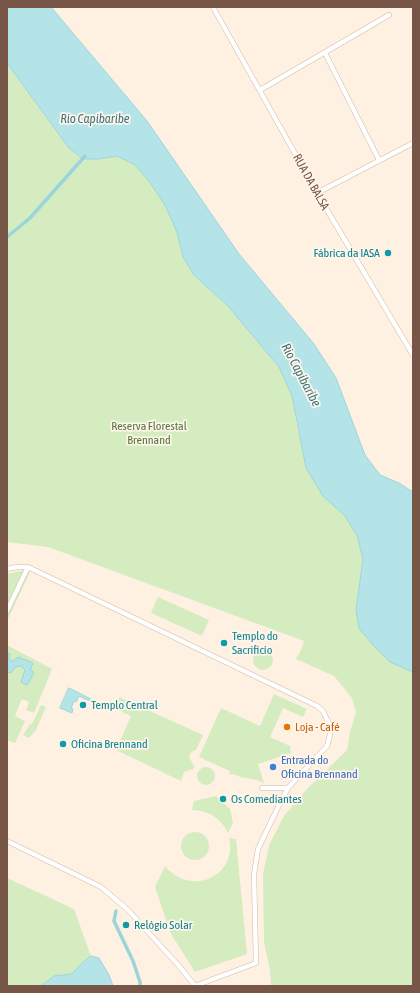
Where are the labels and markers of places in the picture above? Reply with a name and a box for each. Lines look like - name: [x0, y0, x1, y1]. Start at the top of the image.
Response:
- place label: Fábrica da IASA: [313, 246, 380, 260]
- marker: Fábrica da IASA: [383, 248, 393, 258]
- place label: Templo do Sacrificío: [232, 629, 278, 657]
- marker: Templo do Sacrificío: [219, 638, 229, 648]
- place label: Templo Central: [91, 698, 158, 712]
- marker: Templo Central: [78, 700, 88, 710]
- place label: Loja - Café: [295, 720, 340, 734]
- marker: Loja - Café: [282, 722, 292, 732]
- place label: Oficina Brennand: [71, 737, 148, 751]
- marker: Oficina Brennand: [58, 739, 68, 749]
- place label: Entrada do Oficina Brennand: [281, 753, 358, 781]
- marker: Entrada do Oficina Brennand: [268, 762, 278, 772]
- place label: Os Comediantes: [231, 792, 302, 806]
- marker: Os Comediantes: [218, 794, 228, 804]
- place label: Relógio Solar: [134, 918, 192, 932]
- marker: Relógio Solar: [121, 920, 131, 930]

